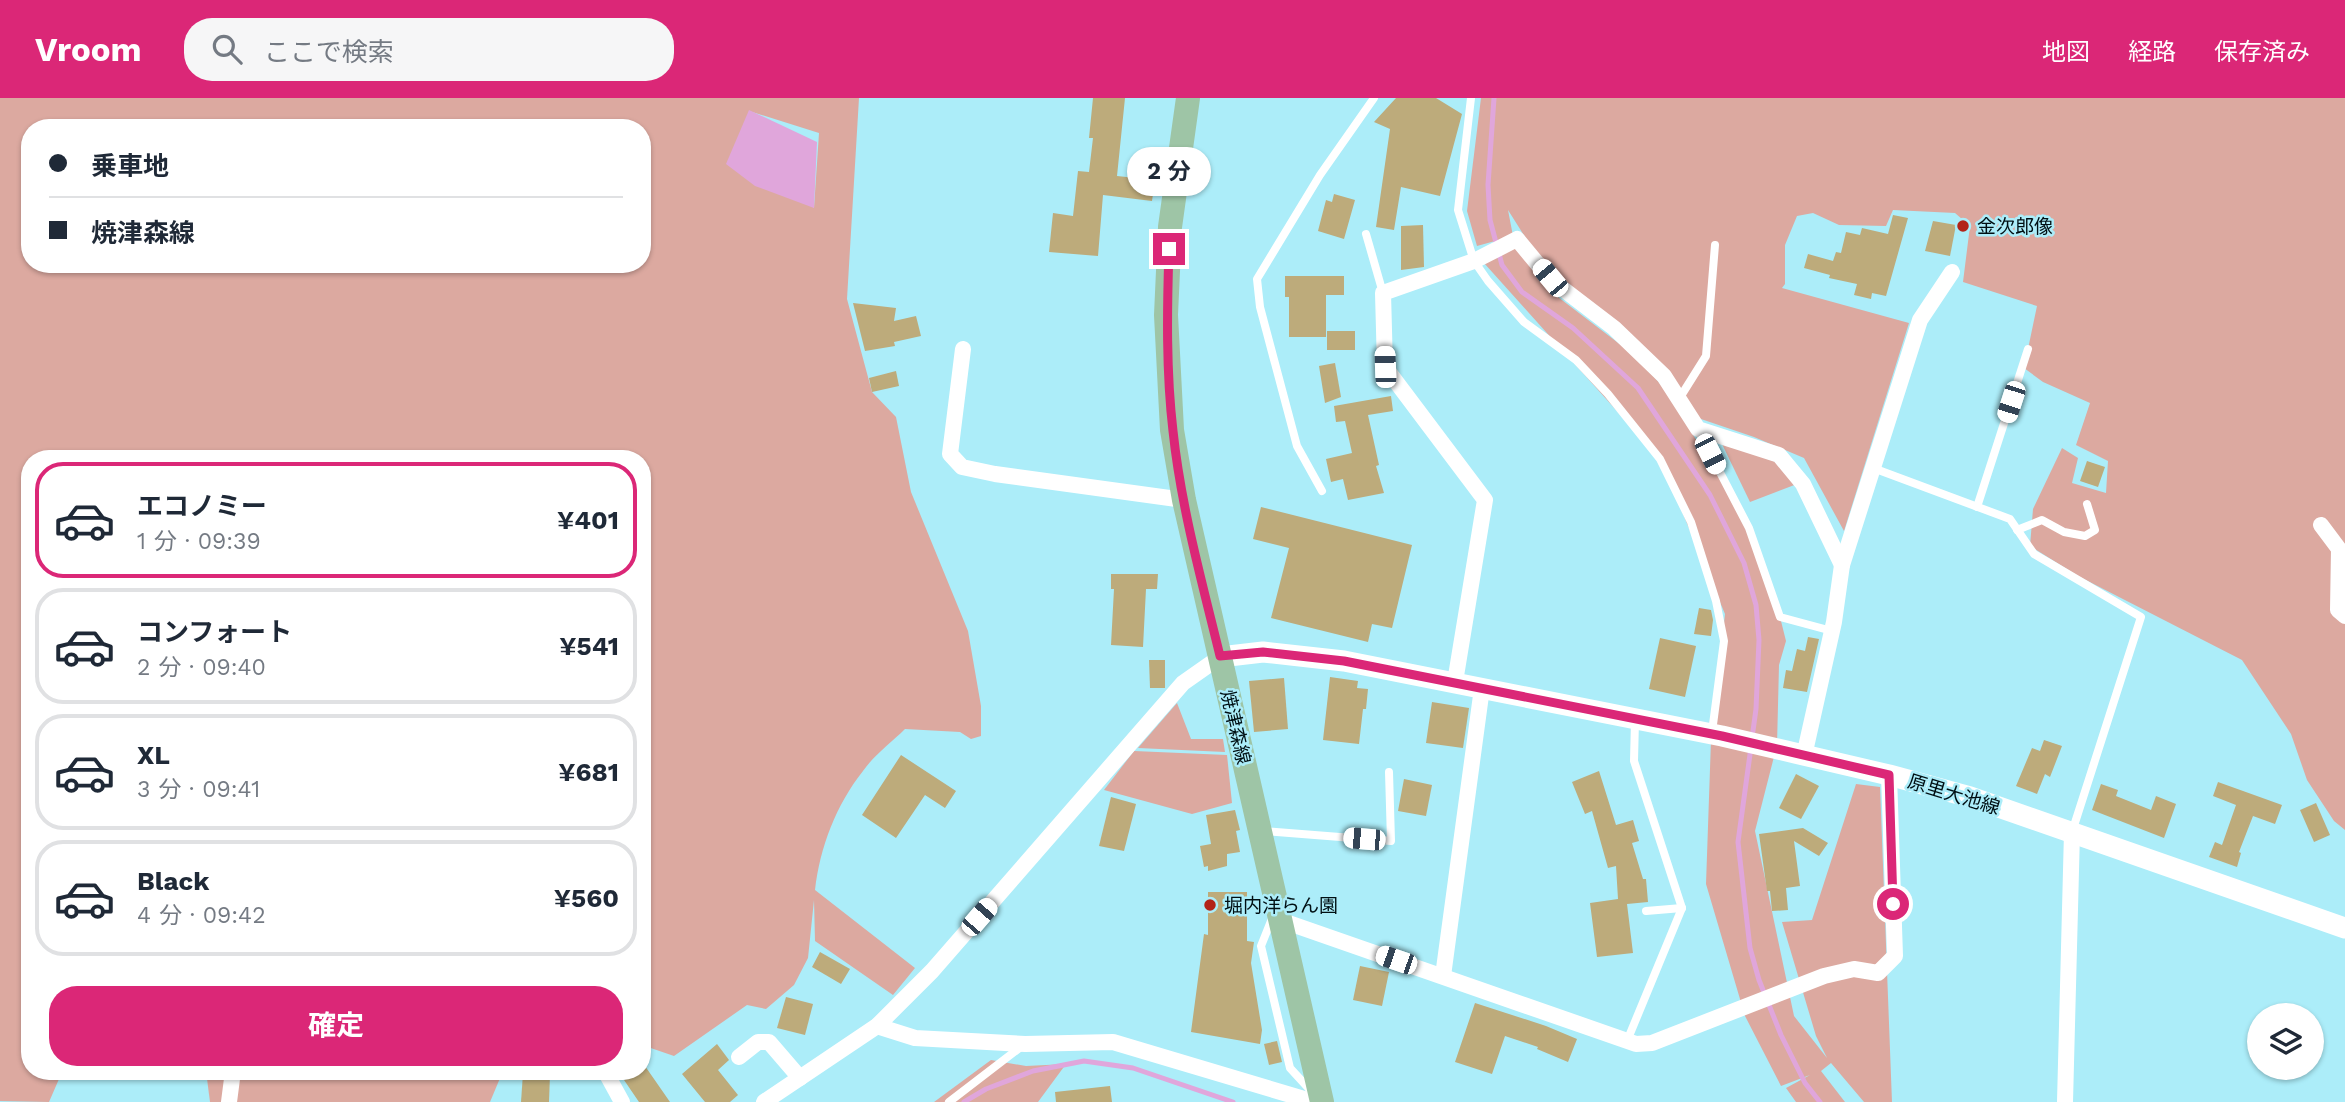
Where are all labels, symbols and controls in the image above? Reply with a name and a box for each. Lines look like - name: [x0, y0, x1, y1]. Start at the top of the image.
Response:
- search box: [184, 18, 674, 81]
- text: Vroom: [35, 30, 142, 69]
- icon: search: [208, 30, 246, 68]
- text: ここで検索: [264, 37, 394, 67]
- text: 地図: [2042, 38, 2090, 66]
- text: 経路: [2128, 38, 2176, 66]
- text: 保存済み: [2214, 38, 2310, 66]
- callout: 2 分: [1127, 148, 1211, 197]
- text: 乗車地: [91, 151, 169, 181]
- text: 2 分: [1147, 158, 1191, 185]
- place label: 金次郎像: [1977, 215, 2053, 238]
- text: 焼津森線: [91, 218, 195, 248]
- marker: 金次郎像: [1955, 218, 1971, 234]
- route end: [1153, 233, 1185, 265]
- car: [1529, 255, 1572, 301]
- car: [1374, 346, 1397, 388]
- car: [1995, 379, 2028, 425]
- car: [1692, 431, 1729, 477]
- icon: car: [53, 489, 116, 552]
- text: エコノミー: [137, 491, 267, 521]
- text: ¥401: [557, 505, 619, 535]
- text: 1 分 · 09:39: [137, 528, 261, 555]
- icon: car: [53, 615, 116, 678]
- text: コンフォート: [137, 617, 292, 647]
- text: ¥541: [559, 631, 619, 661]
- text: 2 分 · 09:40: [137, 654, 266, 681]
- street label: 焼津森線: [1216, 687, 1255, 767]
- text: XL: [137, 740, 170, 770]
- icon: car: [53, 741, 116, 804]
- text: ¥681: [558, 757, 619, 787]
- street label: 原里大池線: [1905, 770, 2003, 819]
- text: 3 分 · 09:41: [137, 776, 260, 803]
- car: [1343, 827, 1386, 851]
- text: Black: [137, 866, 209, 896]
- icon: car: [53, 867, 116, 930]
- text: ¥560: [554, 883, 619, 913]
- route start: [1877, 888, 1909, 920]
- car: [958, 894, 1001, 940]
- place label: 堀内洋らん園: [1224, 894, 1338, 917]
- marker: 堀内洋らん園: [1202, 897, 1218, 913]
- text: 4 分 · 09:42: [137, 902, 266, 929]
- car: [1373, 943, 1420, 977]
- button: 確定: [49, 986, 623, 1066]
- map controls: [2247, 1003, 2324, 1080]
- button: layers: [2247, 1003, 2324, 1080]

